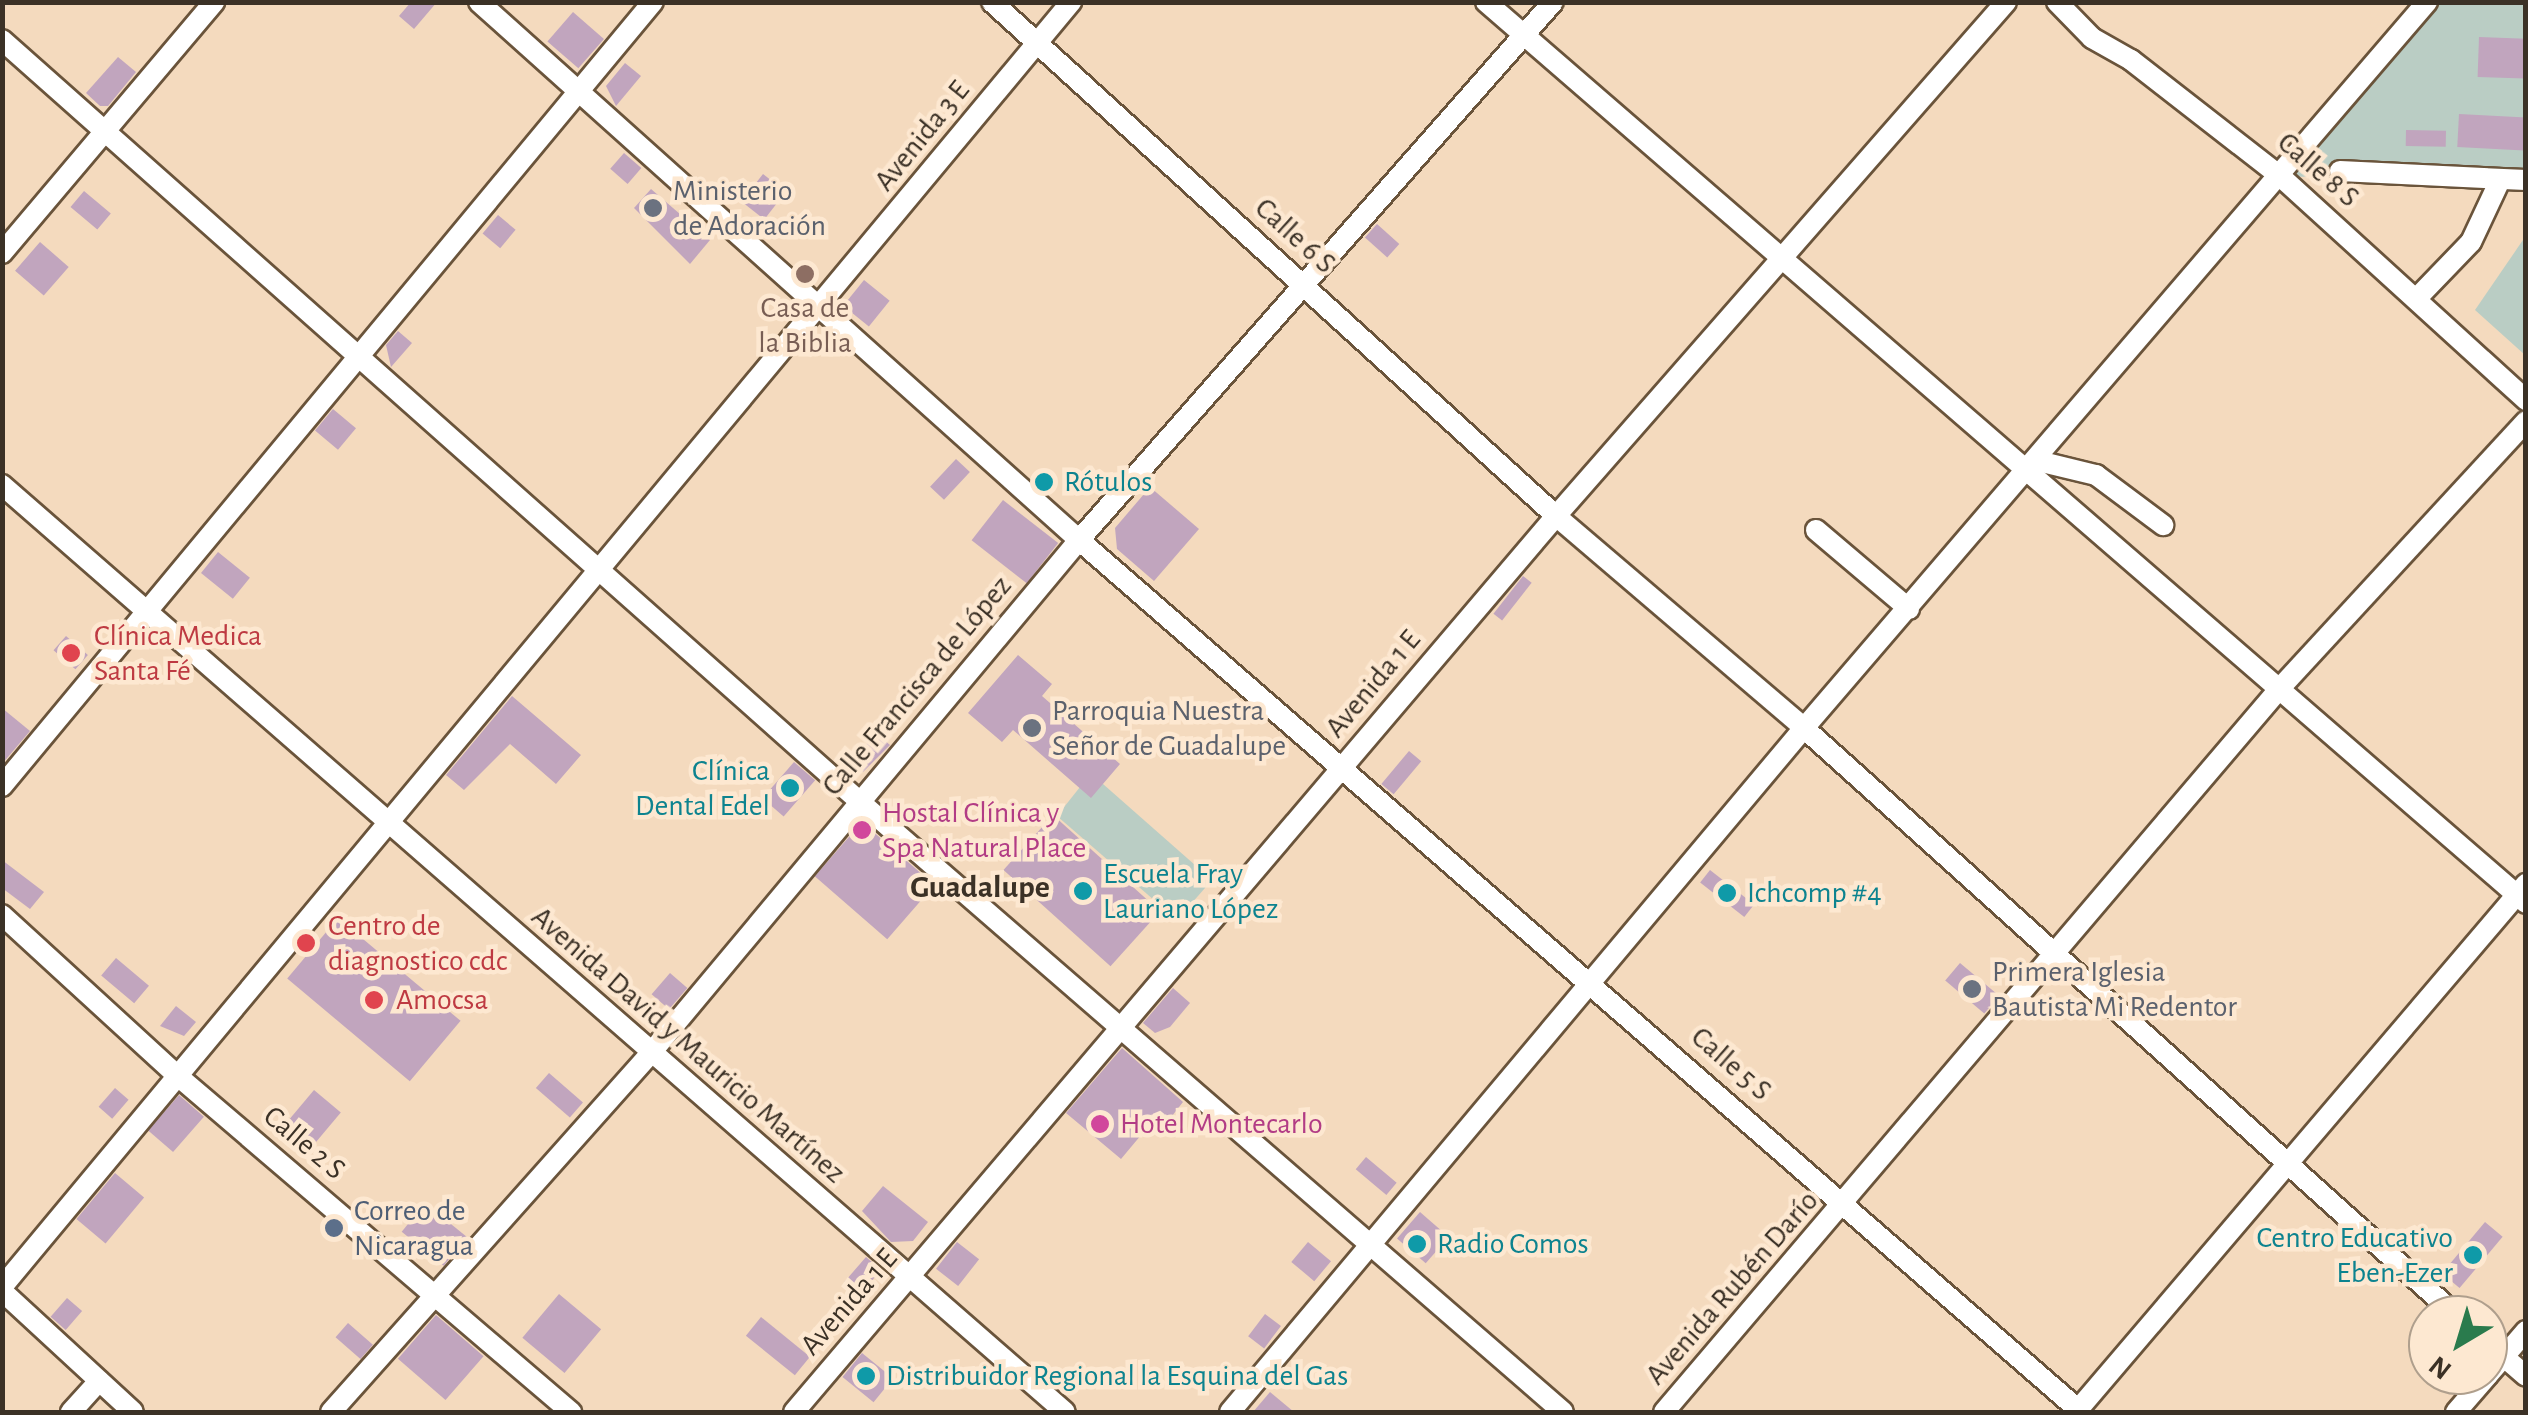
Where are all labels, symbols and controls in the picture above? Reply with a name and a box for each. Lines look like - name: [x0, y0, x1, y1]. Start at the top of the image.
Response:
- street label: Avenida 3 E: [867, 73, 977, 199]
- street label: Calle 8 S: [2270, 125, 2366, 215]
- place label: Ministerio de Adoración: [673, 173, 826, 244]
- street label: Calle 6 S: [1247, 190, 1343, 282]
- marker: Ministerio de Adoración: [642, 197, 664, 219]
- marker: Casa de la Biblia: [794, 263, 816, 285]
- place label: Casa de la Biblia: [758, 290, 852, 360]
- place label: Rótulos: [1064, 464, 1152, 500]
- marker: Rótulos: [1033, 471, 1055, 493]
- street label: Calle Francisca de López: [815, 569, 1019, 803]
- place label: Clínica Medica Santa Fé: [94, 618, 262, 688]
- street label: Avenida 1 E: [1318, 623, 1428, 745]
- marker: Clínica Medica Santa Fé: [58, 640, 84, 666]
- place label: Parroquia Nuestra Señor de Guadalupe: [1052, 693, 1286, 764]
- marker: Parroquia Nuestra Señor de Guadalupe: [1021, 717, 1043, 739]
- place label: Clínica Dental Edel: [635, 753, 770, 824]
- marker: Clínica Dental Edel: [779, 777, 801, 799]
- place label: Hostal Clínica y Spa Natural Place: [882, 795, 1086, 866]
- marker: Hostal Clínica y Spa Natural Place: [851, 819, 873, 841]
- place label: Escuela Fray Lauriano López: [1103, 856, 1278, 926]
- district label: Guadalupe: [910, 868, 1050, 906]
- place label: Ichcomp #4: [1747, 875, 1882, 911]
- marker: Escuela Fray Lauriano López: [1072, 880, 1094, 902]
- marker: Ichcomp #4: [1716, 882, 1738, 904]
- street label: Avenida David y Mauricio Martínez: [524, 899, 852, 1191]
- place label: Centro de diagnostico cdc: [328, 908, 507, 978]
- marker: Centro de diagnostico cdc: [293, 930, 319, 956]
- place label: Primera Iglesia Bautista Mi Redentor: [1992, 954, 2237, 1024]
- marker: Primera Iglesia Bautista Mi Redentor: [1961, 978, 1983, 1000]
- place label: Amocsa: [396, 982, 488, 1018]
- marker: Amocsa: [361, 987, 387, 1013]
- street label: Calle 5 S: [1683, 1019, 1779, 1109]
- street label: Calle 2 S: [256, 1098, 352, 1188]
- place label: Hotel Montecarlo: [1120, 1106, 1323, 1142]
- marker: Hotel Montecarlo: [1089, 1113, 1111, 1135]
- street label: Avenida Rubén Darío: [1638, 1184, 1826, 1392]
- place label: Correo de Nicaragua: [354, 1193, 474, 1264]
- marker: Correo de Nicaragua: [323, 1217, 345, 1239]
- place label: Centro Educativo Eben-Ezer: [2256, 1220, 2453, 1290]
- place label: Radio Comos: [1437, 1226, 1589, 1262]
- marker: Radio Comos: [1406, 1233, 1428, 1255]
- street label: Avenida 1 E: [793, 1241, 905, 1363]
- marker: Centro Educativo Eben-Ezer: [2462, 1244, 2484, 1266]
- north arrow: [2408, 1295, 2508, 1395]
- text: N: [2424, 1350, 2457, 1384]
- place label: Distribuidor Regional la Esquina del Gas: [886, 1358, 1348, 1394]
- marker: Distribuidor Regional la Esquina del Gas: [855, 1365, 877, 1387]

